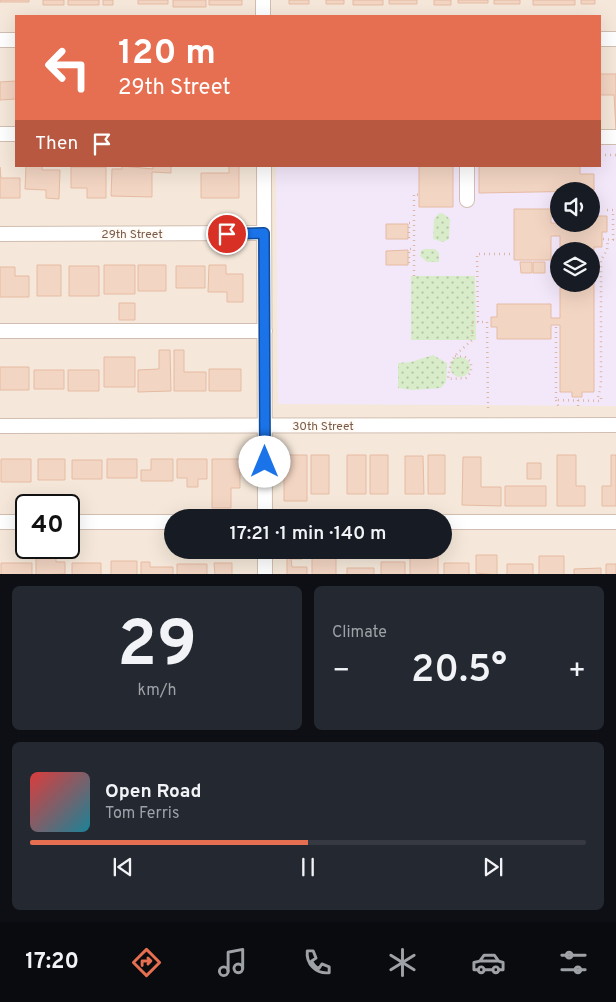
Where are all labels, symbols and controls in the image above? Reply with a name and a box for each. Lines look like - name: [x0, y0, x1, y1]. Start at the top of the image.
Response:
- text: 120 m: [118, 32, 216, 76]
- icon: left: [35, 35, 100, 100]
- text: 29th Street: [118, 75, 231, 102]
- icon: arrive: [88, 130, 116, 158]
- text: Then: [35, 132, 78, 156]
- map controls: [550, 182, 600, 292]
- button: sound: [550, 182, 600, 232]
- pin: [206, 213, 248, 255]
- icon: arrive: [213, 220, 241, 248]
- street label: 29th Street: [101, 227, 163, 243]
- button: layers: [550, 242, 600, 292]
- street label: 30th Street: [292, 419, 354, 435]
- position arrow: [238, 435, 290, 487]
- speed limit sign: 40: [15, 494, 80, 559]
- text: 17:21 · 1 min · 140 m: [229, 522, 387, 546]
- text: 29: [117, 607, 197, 689]
- text: Climate: [332, 623, 387, 643]
- text: 20.5°: [411, 647, 507, 696]
- text: −: [332, 654, 350, 690]
- text: +: [568, 654, 586, 690]
- text: km/h: [138, 681, 176, 701]
- text: Open Road: [105, 780, 201, 804]
- text: Tom Ferris: [105, 804, 179, 824]
- icon: previous: [109, 853, 137, 881]
- icon: pause: [294, 853, 322, 881]
- icon: next: [479, 853, 507, 881]
- icon: directions: [129, 945, 164, 980]
- icon: music: [215, 945, 250, 980]
- icon: phone: [300, 945, 335, 980]
- icon: climate: [385, 945, 420, 980]
- icon: car: [471, 945, 506, 980]
- icon: filters: [556, 945, 591, 980]
- text: 17:20: [25, 949, 79, 976]

